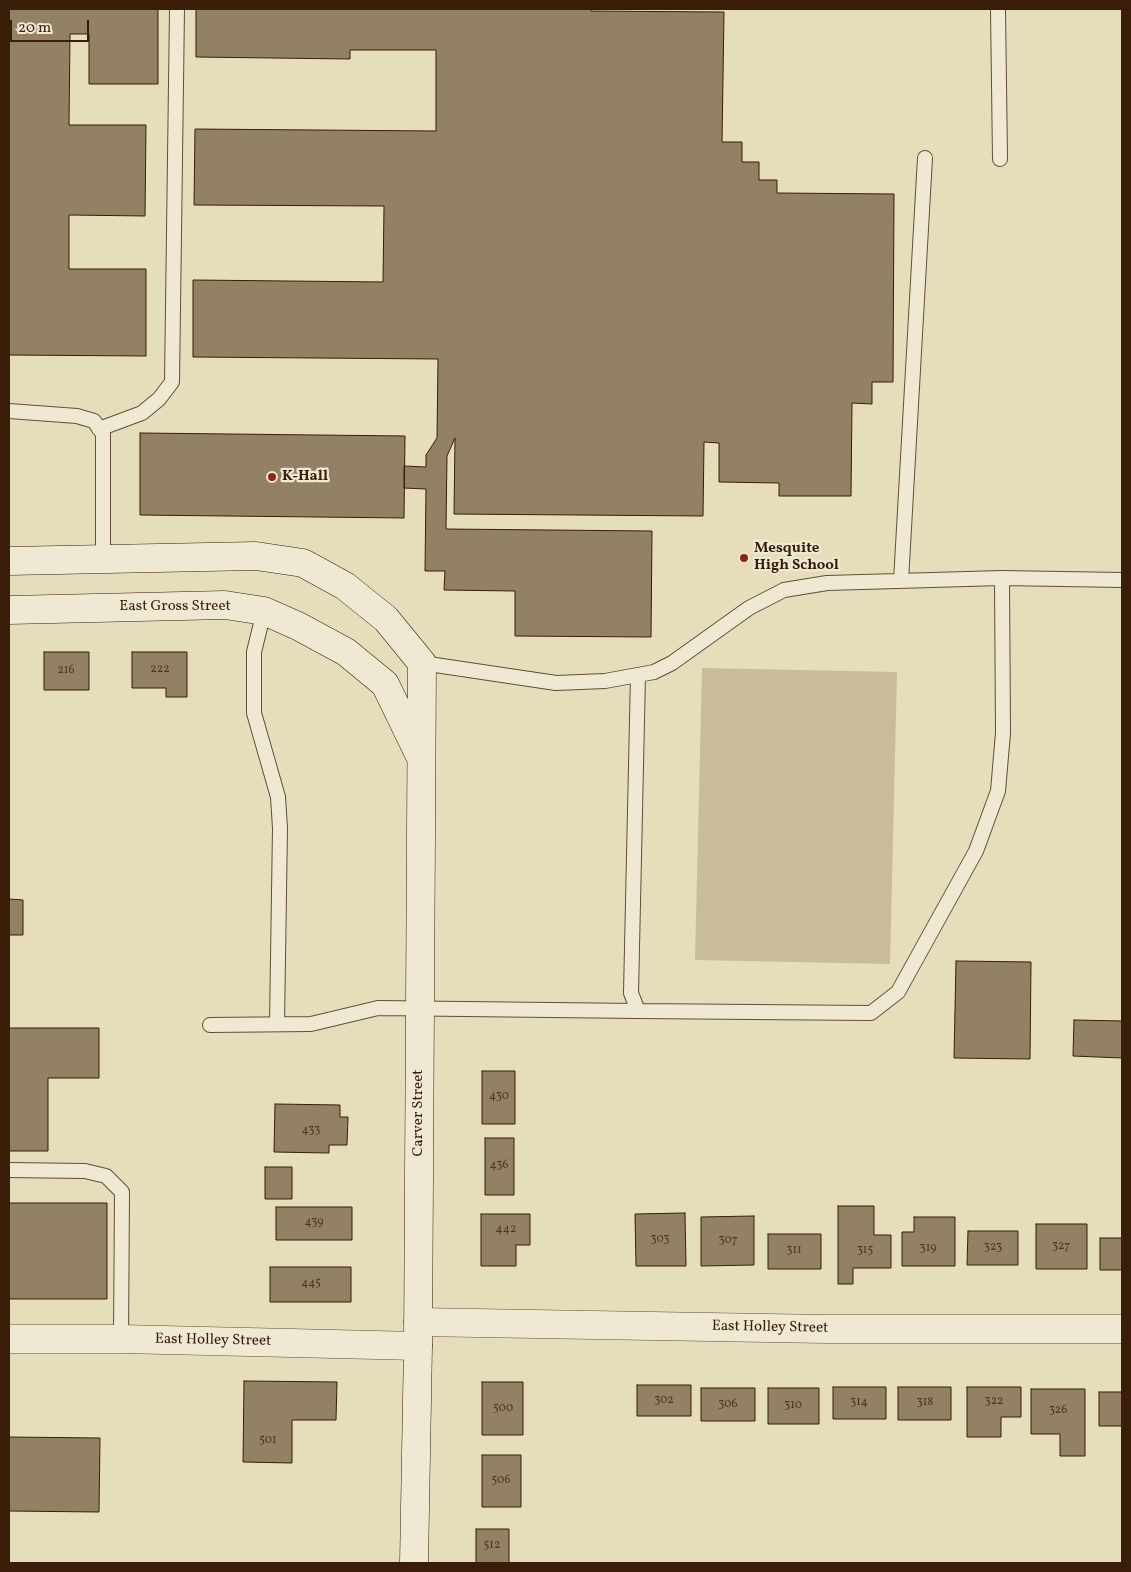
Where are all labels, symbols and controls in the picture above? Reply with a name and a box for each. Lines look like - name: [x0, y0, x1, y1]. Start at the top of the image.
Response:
- scale bar: [12, 10, 91, 42]
- text: 20 m: [18, 18, 51, 39]
- place label: K-Hall: [282, 468, 328, 486]
- marker: K-Hall: [266, 471, 278, 483]
- place label: Mesquite High School: [754, 540, 839, 575]
- marker: Mesquite High School: [738, 552, 750, 564]
- street label: East Gross Street: [119, 598, 231, 616]
- house number: 222: [150, 663, 170, 677]
- house number: 216: [57, 664, 75, 678]
- street label: Carver Street: [410, 1069, 428, 1157]
- house number: 430: [489, 1090, 509, 1104]
- house number: 433: [302, 1124, 320, 1138]
- house number: 436: [490, 1159, 508, 1173]
- house number: 439: [305, 1216, 323, 1230]
- house number: 442: [496, 1223, 516, 1237]
- house number: 303: [651, 1233, 669, 1247]
- house number: 307: [719, 1234, 737, 1248]
- house number: 327: [1052, 1240, 1070, 1254]
- house number: 323: [984, 1241, 1002, 1255]
- house number: 319: [919, 1242, 937, 1256]
- house number: 311: [786, 1244, 802, 1258]
- house number: 315: [857, 1244, 873, 1258]
- house number: 445: [301, 1277, 321, 1291]
- street label: East Holley Street: [712, 1318, 828, 1338]
- street label: East Holley Street: [155, 1331, 271, 1351]
- house number: 302: [654, 1394, 674, 1408]
- house number: 322: [984, 1395, 1004, 1409]
- house number: 314: [850, 1396, 868, 1410]
- house number: 318: [917, 1396, 933, 1410]
- house number: 306: [718, 1398, 738, 1412]
- house number: 310: [784, 1399, 802, 1413]
- house number: 500: [493, 1402, 513, 1416]
- house number: 326: [1049, 1404, 1067, 1418]
- house number: 501: [259, 1434, 277, 1448]
- house number: 506: [492, 1474, 510, 1488]
- house number: 512: [484, 1539, 500, 1553]

